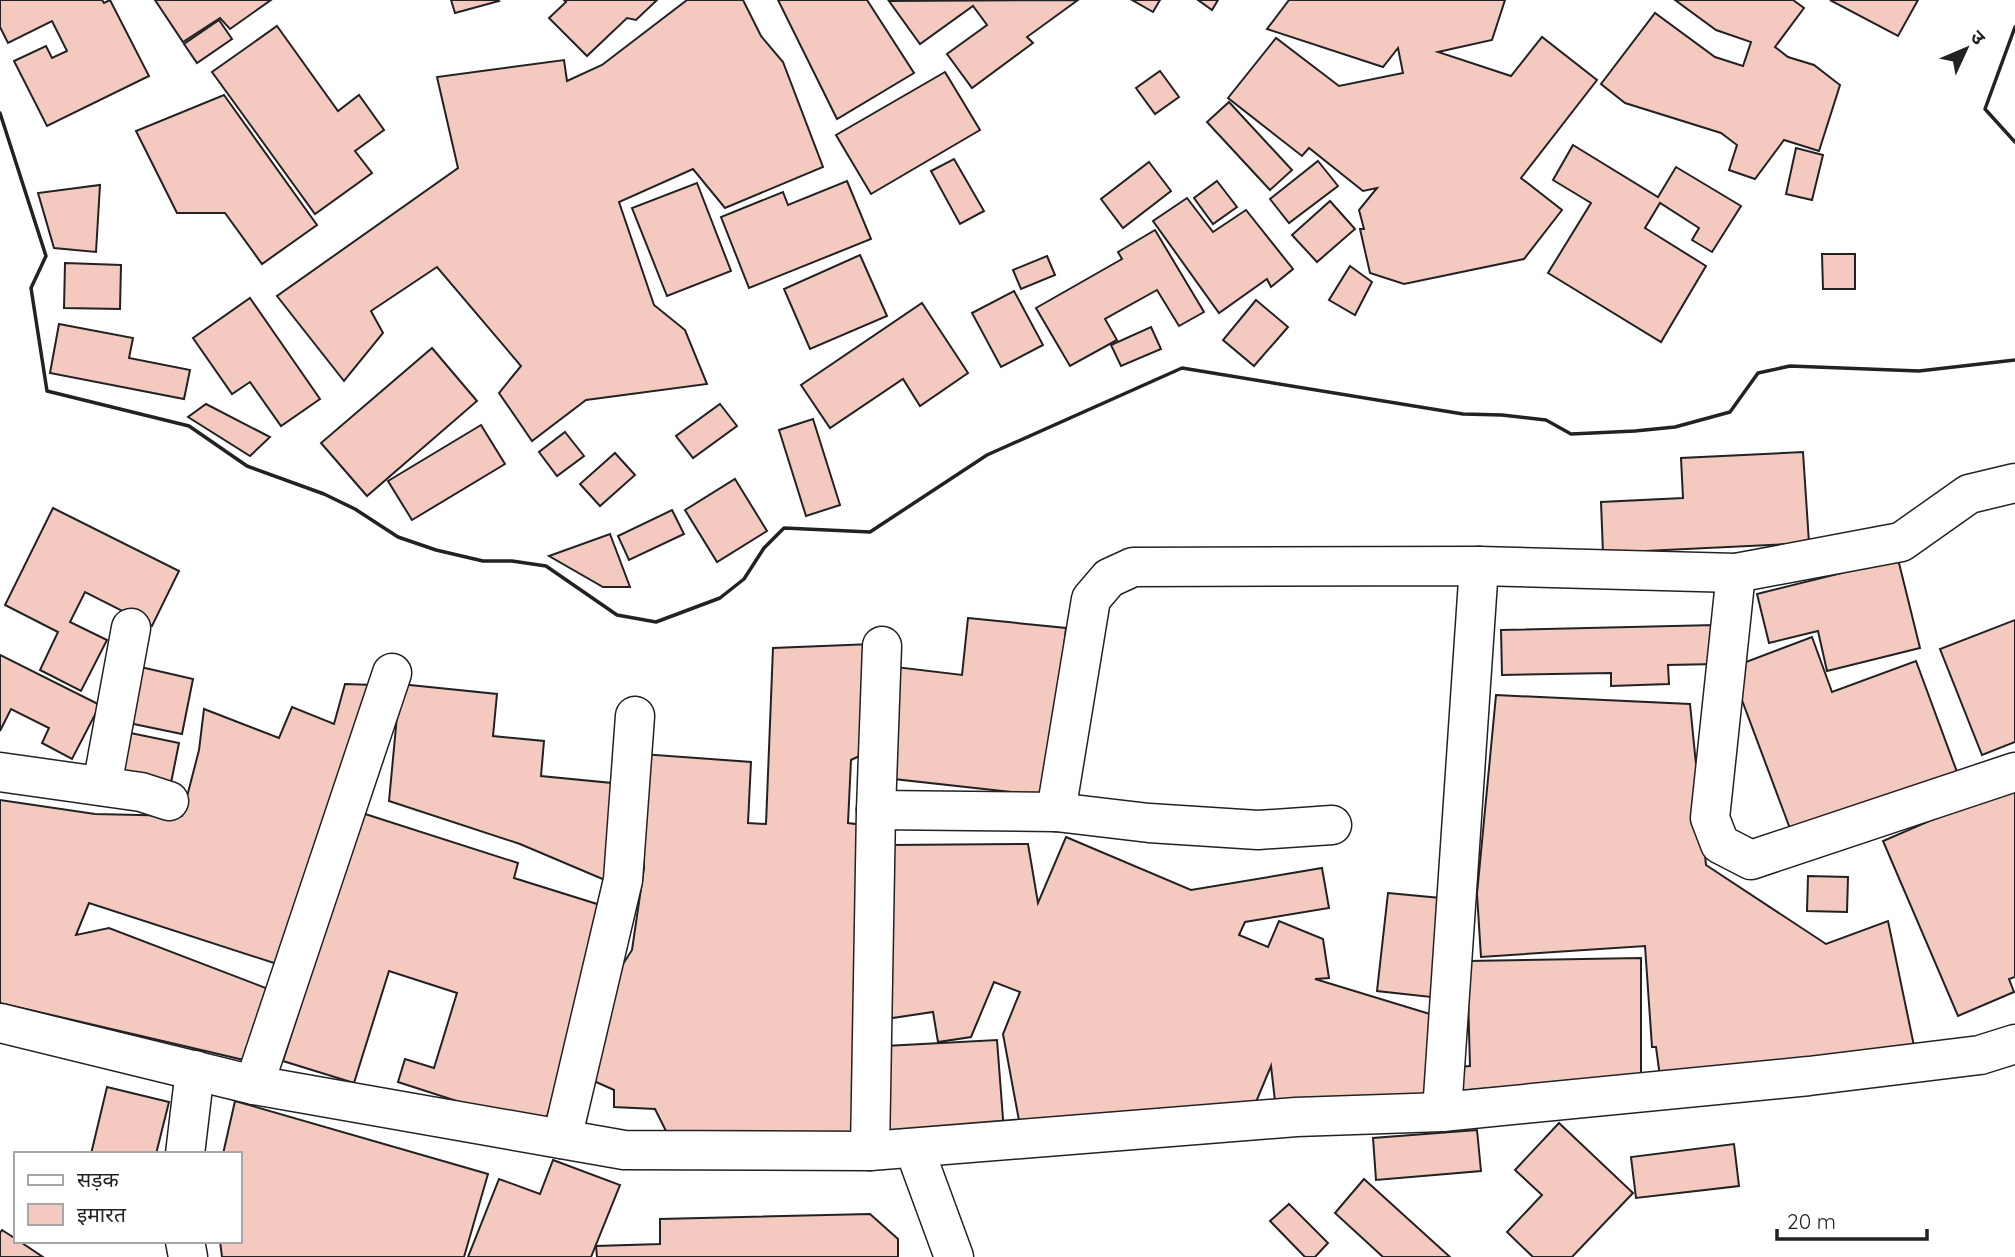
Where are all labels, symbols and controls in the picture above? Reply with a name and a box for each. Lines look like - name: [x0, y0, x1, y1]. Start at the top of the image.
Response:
- north arrow: [1931, 14, 2001, 84]
- text: उ: [1966, 25, 1991, 50]
- legend: [14, 1152, 242, 1243]
- text: सड़क: [77, 1166, 119, 1192]
- scale bar: [1777, 1198, 1927, 1242]
- text: इमारत: [77, 1201, 127, 1227]
- text: 20 m: [1787, 1208, 1836, 1234]

